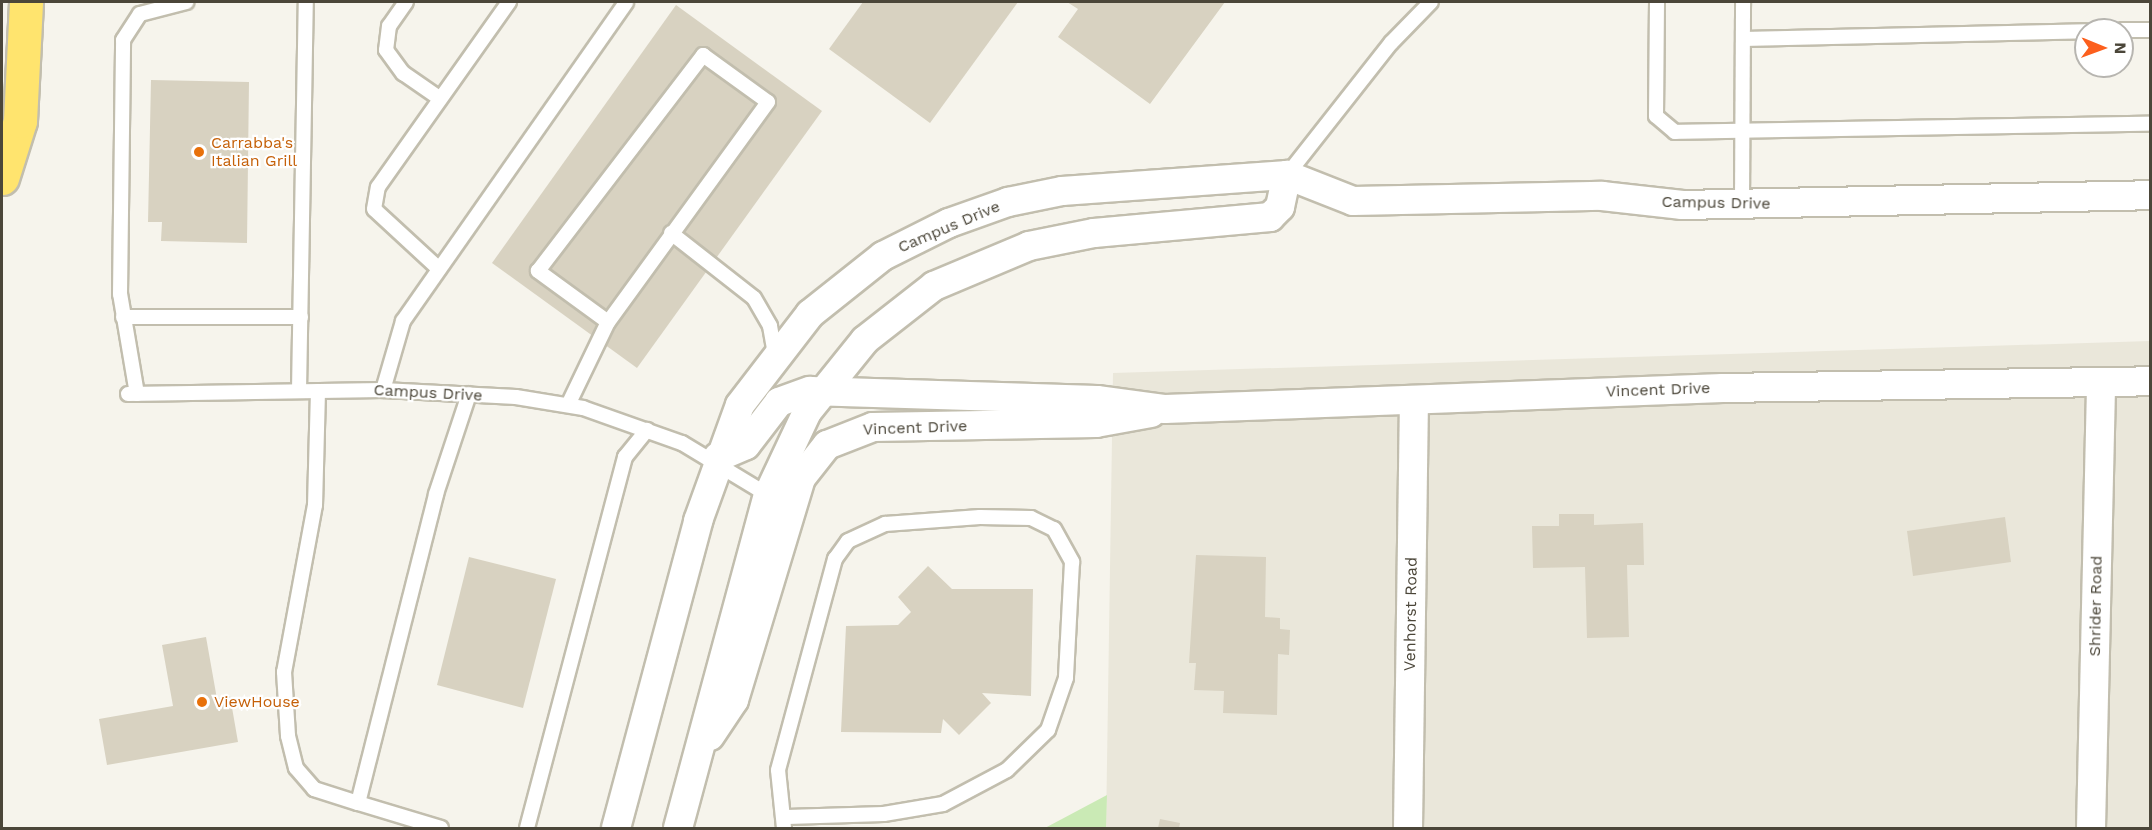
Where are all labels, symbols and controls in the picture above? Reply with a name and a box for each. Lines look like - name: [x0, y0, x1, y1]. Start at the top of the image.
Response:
- north arrow: [2074, 18, 2134, 78]
- text: N: [2111, 42, 2130, 54]
- place label: Carrabba's Italian Grill: [211, 133, 297, 171]
- marker: Carrabba's Italian Grill: [192, 145, 206, 159]
- street label: Campus Drive: [1661, 192, 1771, 214]
- street label: Campus Drive: [895, 197, 1003, 257]
- street label: Vincent Drive: [1605, 379, 1711, 401]
- street label: Campus Drive: [373, 381, 483, 405]
- street label: Vincent Drive: [862, 417, 968, 439]
- street label: Shrider Road: [2086, 555, 2106, 657]
- street label: Venhorst Road: [1400, 557, 1422, 671]
- place label: ViewHouse: [214, 692, 300, 712]
- marker: ViewHouse: [195, 695, 209, 709]

